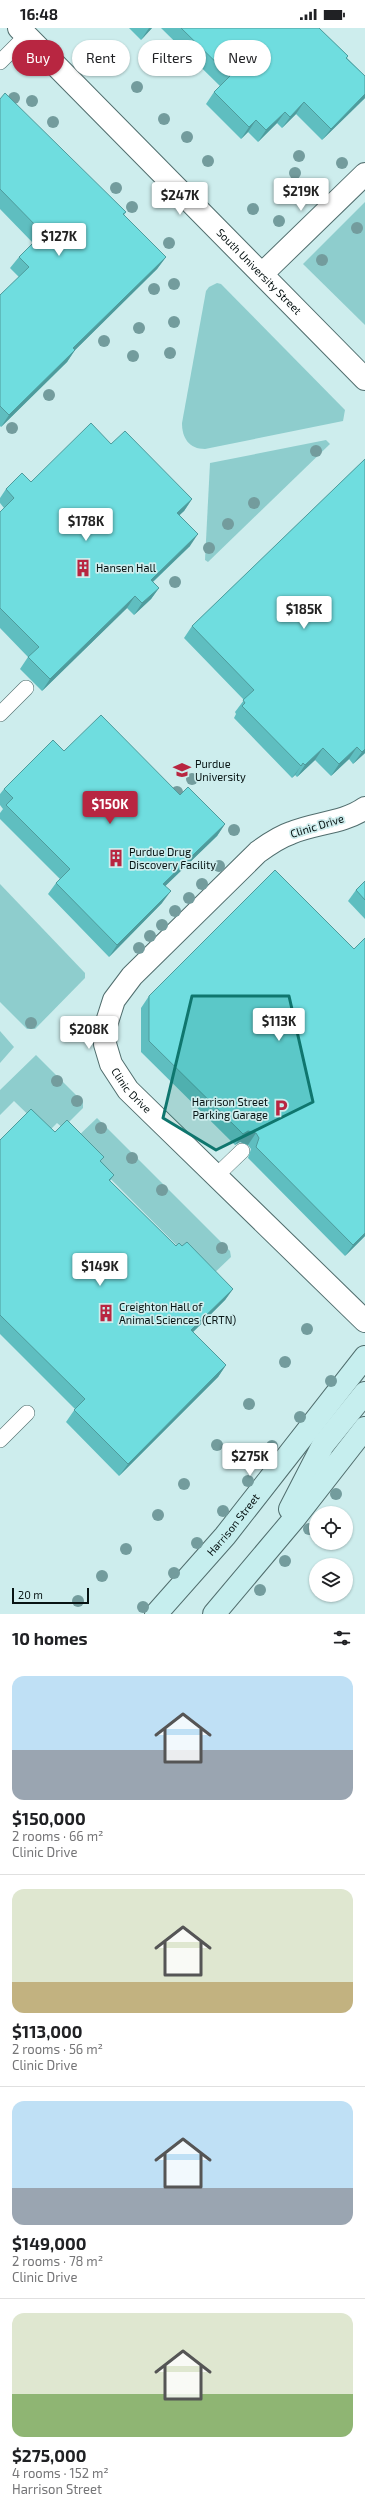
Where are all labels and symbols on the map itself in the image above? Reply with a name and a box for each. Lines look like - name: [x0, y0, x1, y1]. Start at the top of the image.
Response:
- pin: $219K: [273, 178, 329, 212]
- pin: $247K: [152, 182, 208, 216]
- pin: $127K: [31, 223, 87, 257]
- street label: South University Street: [214, 226, 305, 317]
- pin: $178K: [58, 508, 114, 542]
- building icon: Hansen Hall: [73, 558, 93, 578]
- place label: Hansen Hall: [96, 561, 157, 574]
- pin: $185K: [276, 596, 332, 630]
- place label: Purdue University: [195, 757, 246, 783]
- school or university icon: Purdue University: [172, 760, 192, 780]
- pin: $150K: [82, 791, 138, 825]
- street label: Clinic Drive: [288, 811, 345, 840]
- place label: Purdue Drug Discovery Facility: [129, 845, 216, 871]
- building icon: Purdue Drug Discovery Facility: [106, 848, 126, 868]
- pin: $113K: [251, 1008, 307, 1042]
- pin: $208K: [61, 1016, 117, 1050]
- street label: Clinic Drive: [109, 1065, 154, 1115]
- place label: Harrison Street Parking Garage: [192, 1095, 268, 1121]
- parking icon: Harrison Street Parking Garage: [271, 1098, 291, 1118]
- pin: $149K: [72, 1253, 128, 1287]
- place label: Creighton Hall of Animal Sciences (CRTN): [119, 1300, 236, 1326]
- building icon: Creighton Hall of Animal Sciences (CRTN): [96, 1303, 116, 1323]
- pin: $275K: [222, 1443, 278, 1477]
- street label: Harrison Street: [204, 1491, 262, 1558]
- scale bar: [12, 1586, 89, 1605]

